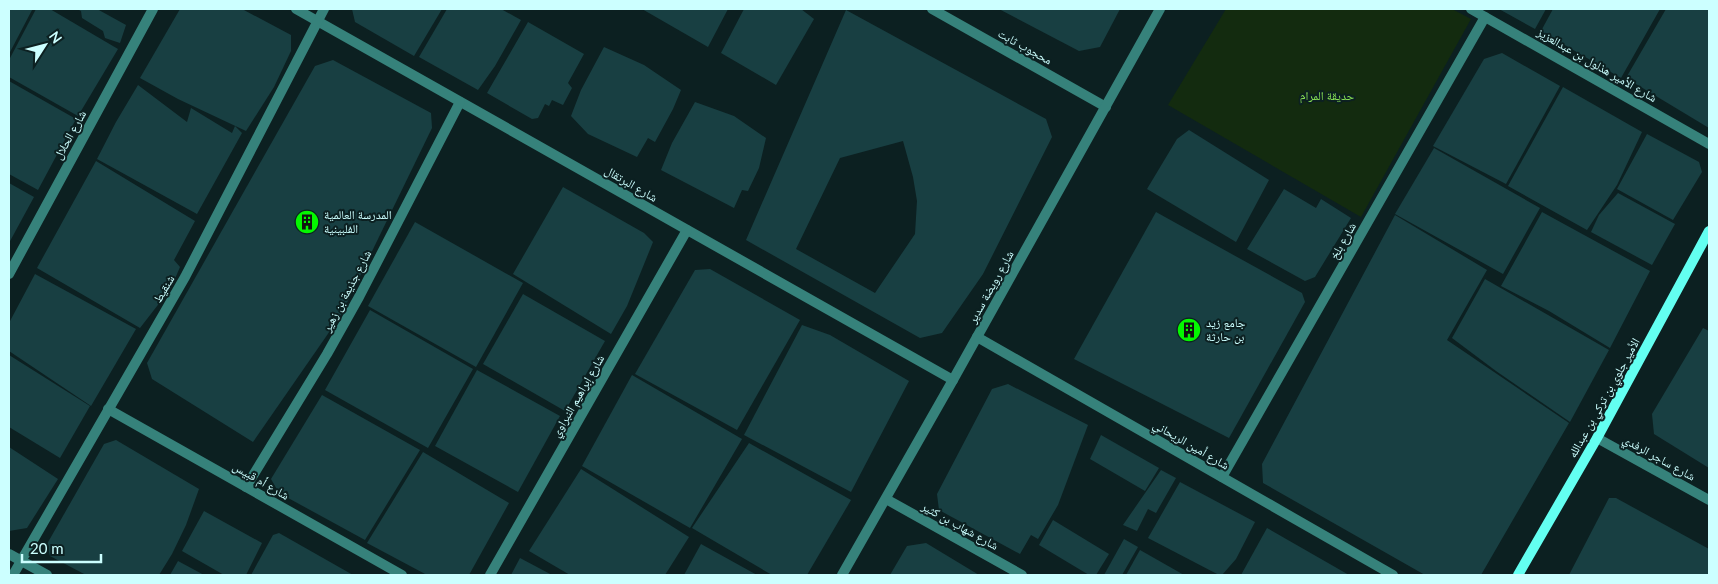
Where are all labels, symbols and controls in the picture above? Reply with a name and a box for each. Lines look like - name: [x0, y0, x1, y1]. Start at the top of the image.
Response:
- north arrow: [20, 20, 70, 70]
- street label: شارع الأمير هذلول بن عبدالعزيز: [1533, 24, 1660, 106]
- street label: محجوب ثابت: [995, 26, 1055, 68]
- text: N: [46, 28, 66, 46]
- park label: حديقة المرام: [1300, 88, 1355, 104]
- street label: شارع الحلال: [50, 108, 90, 162]
- street label: شارع البرتقال: [602, 162, 660, 206]
- place label: المدرسة العالمية الفلبينية: [324, 207, 392, 236]
- building icon: المدرسة العالمية الفلبينية: [294, 209, 320, 235]
- street label: شارع بلخ: [1326, 220, 1360, 262]
- street label: شارع جذيمة بن زهير: [318, 247, 375, 335]
- street label: شارع رويضة سدير: [964, 248, 1018, 327]
- street label: شنقيط: [150, 272, 178, 305]
- place label: جامع زيد بن حارثة: [1206, 315, 1246, 344]
- building icon: جامع زيد بن حارثة: [1176, 317, 1202, 343]
- street label: الأمير جلوي بن تركي بن عبدالله: [1564, 335, 1645, 462]
- street label: شارع إبراهيم النبراوي: [548, 352, 610, 441]
- street label: شارع أمين الريحاني: [1149, 417, 1232, 475]
- street label: شارع ساجر الرفدي: [1619, 431, 1698, 486]
- street label: شارع أم قبيس: [230, 458, 292, 504]
- street label: شارع شهاب بن كثير: [918, 498, 1001, 554]
- scale bar: [22, 532, 101, 564]
- text: 20 m: [30, 539, 64, 557]

